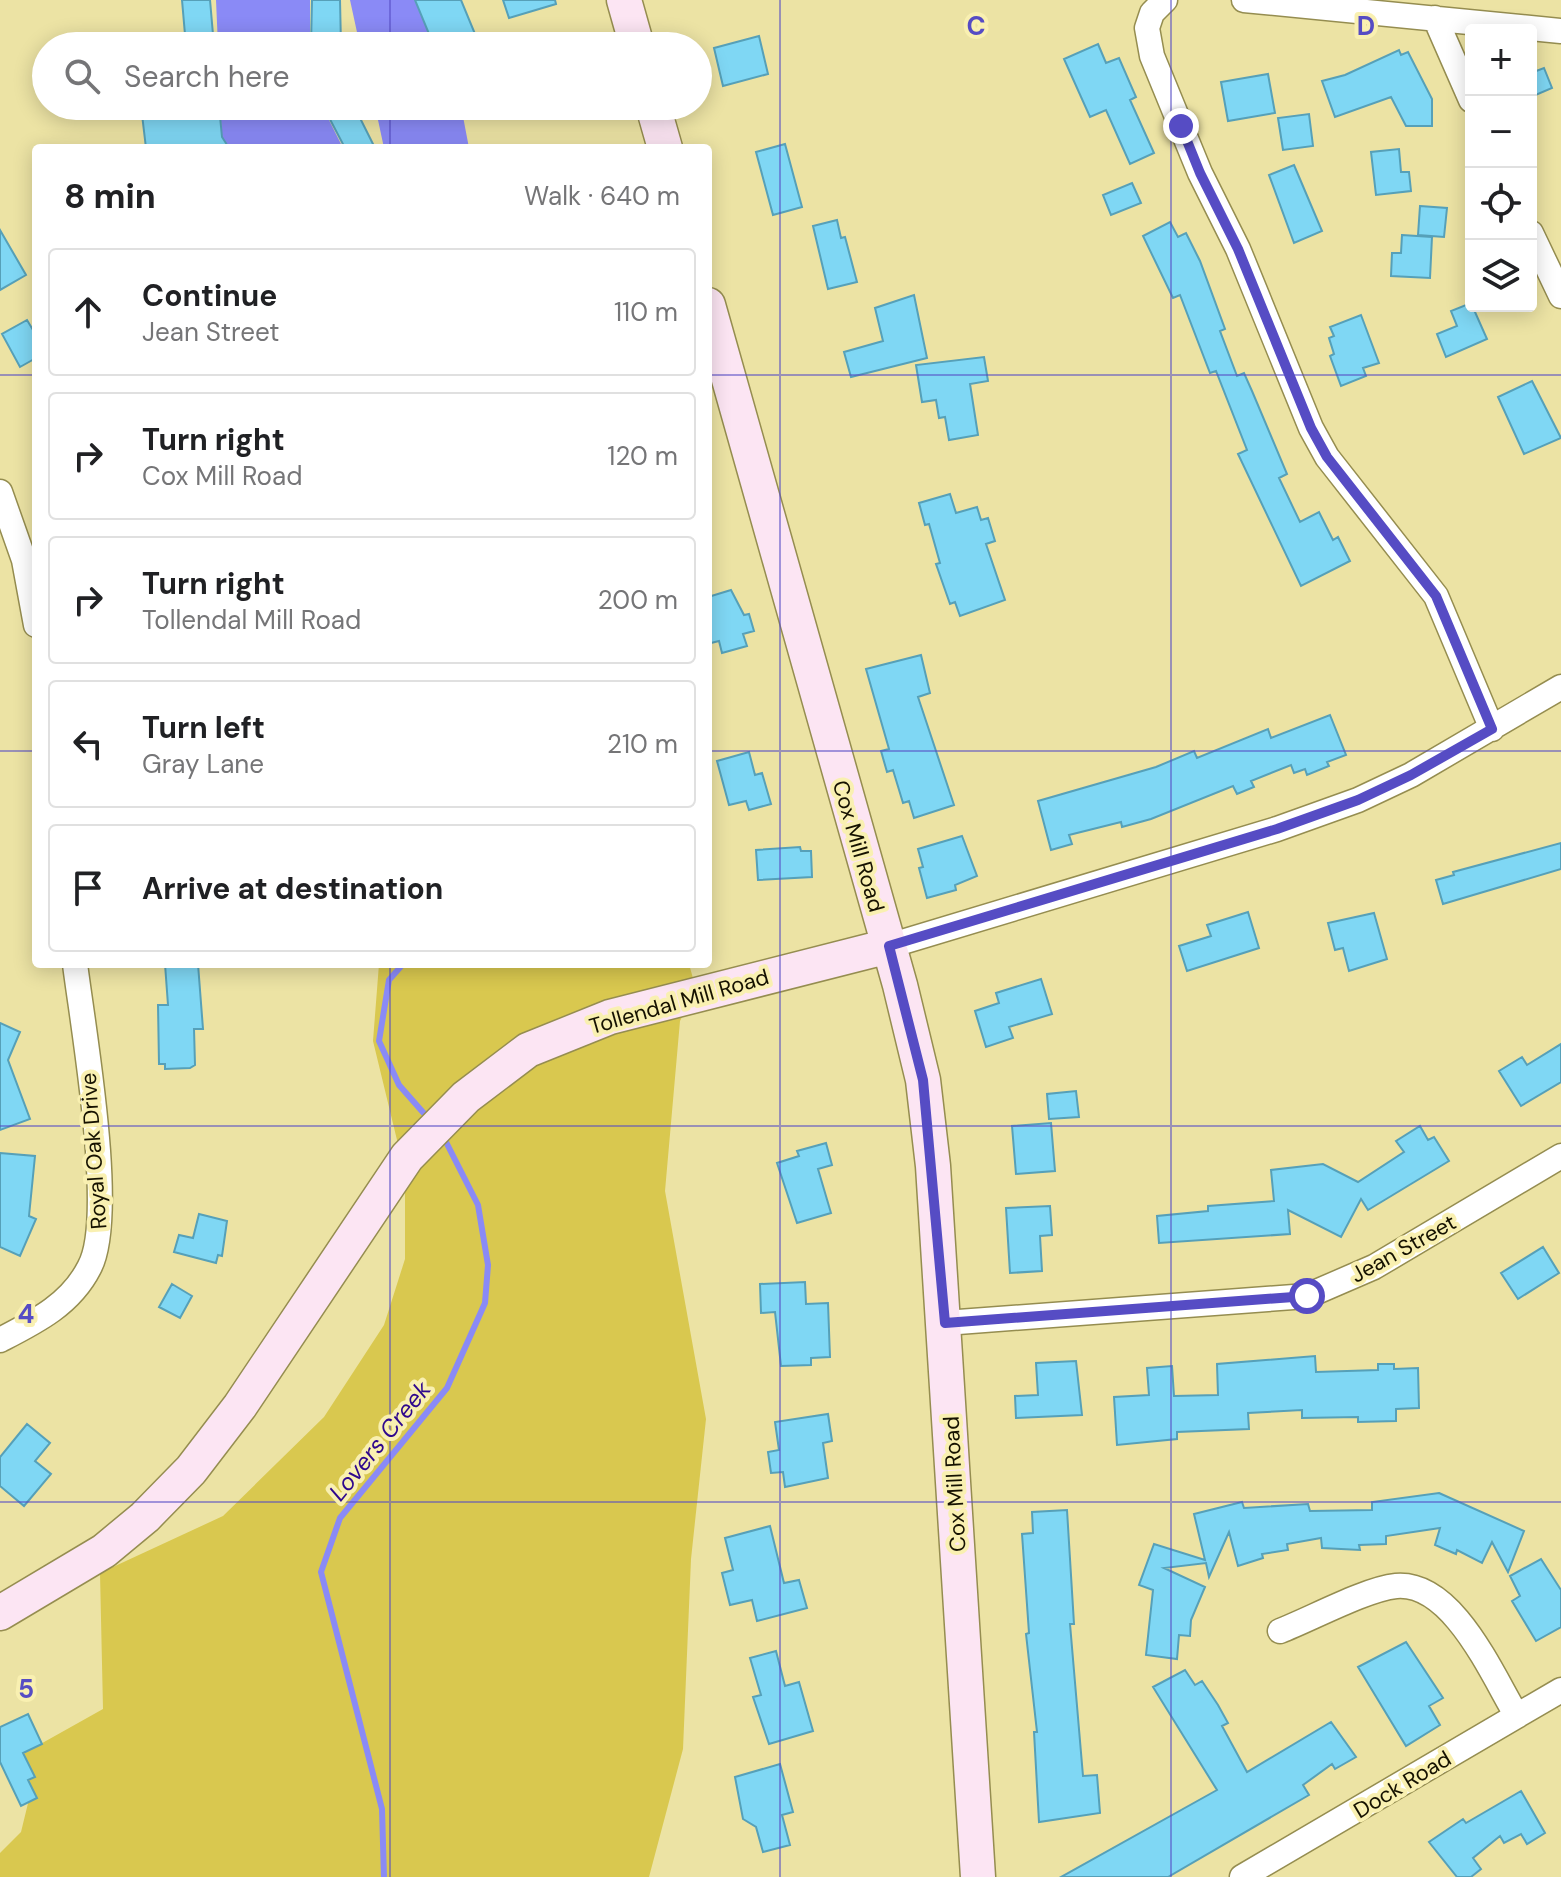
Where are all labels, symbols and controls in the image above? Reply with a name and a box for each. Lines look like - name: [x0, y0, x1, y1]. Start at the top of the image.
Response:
- text: C: [966, 9, 986, 43]
- text: D: [1357, 9, 1375, 43]
- map controls: [1465, 24, 1537, 312]
- button: +: [1465, 24, 1537, 96]
- search box: [32, 32, 712, 120]
- icon: search: [60, 54, 104, 98]
- text: Search here: [124, 57, 290, 96]
- button: −: [1465, 96, 1537, 168]
- route end: [1163, 108, 1199, 144]
- button: locate: [1465, 168, 1537, 240]
- text: 8 min: [64, 174, 156, 219]
- text: Walk · 640 m: [524, 179, 680, 213]
- button: layers: [1465, 240, 1537, 312]
- text: Continue: [142, 276, 277, 315]
- icon: ahead: [66, 290, 110, 334]
- text: 110 m: [614, 295, 678, 329]
- text: Jean Street: [142, 315, 279, 349]
- text: Turn right: [142, 420, 285, 459]
- icon: right: [66, 434, 110, 478]
- text: 120 m: [607, 439, 678, 473]
- text: Cox Mill Road: [142, 459, 302, 493]
- text: Turn right: [142, 564, 285, 603]
- icon: right: [66, 578, 110, 622]
- text: 200 m: [598, 583, 678, 617]
- text: Tollendal Mill Road: [142, 603, 361, 637]
- text: Turn left: [142, 708, 265, 747]
- icon: left: [66, 722, 110, 766]
- text: 210 m: [607, 727, 678, 761]
- text: Gray Lane: [142, 747, 264, 781]
- street label: Cox Mill Road: [826, 777, 891, 915]
- icon: arrive: [66, 866, 110, 910]
- text: Arrive at destination: [142, 869, 443, 908]
- street label: Tollendal Mill Road: [586, 962, 772, 1041]
- street label: Royal Oak Drive: [74, 1072, 113, 1230]
- street label: Jean Street: [1345, 1208, 1461, 1289]
- route start: [1289, 1278, 1325, 1314]
- text: 4: [18, 1297, 34, 1331]
- water label: Lovers Creek: [322, 1374, 438, 1507]
- street label: Cox Mill Road: [936, 1415, 973, 1553]
- text: 5: [18, 1672, 34, 1706]
- street label: Dock Road: [1348, 1744, 1456, 1825]

